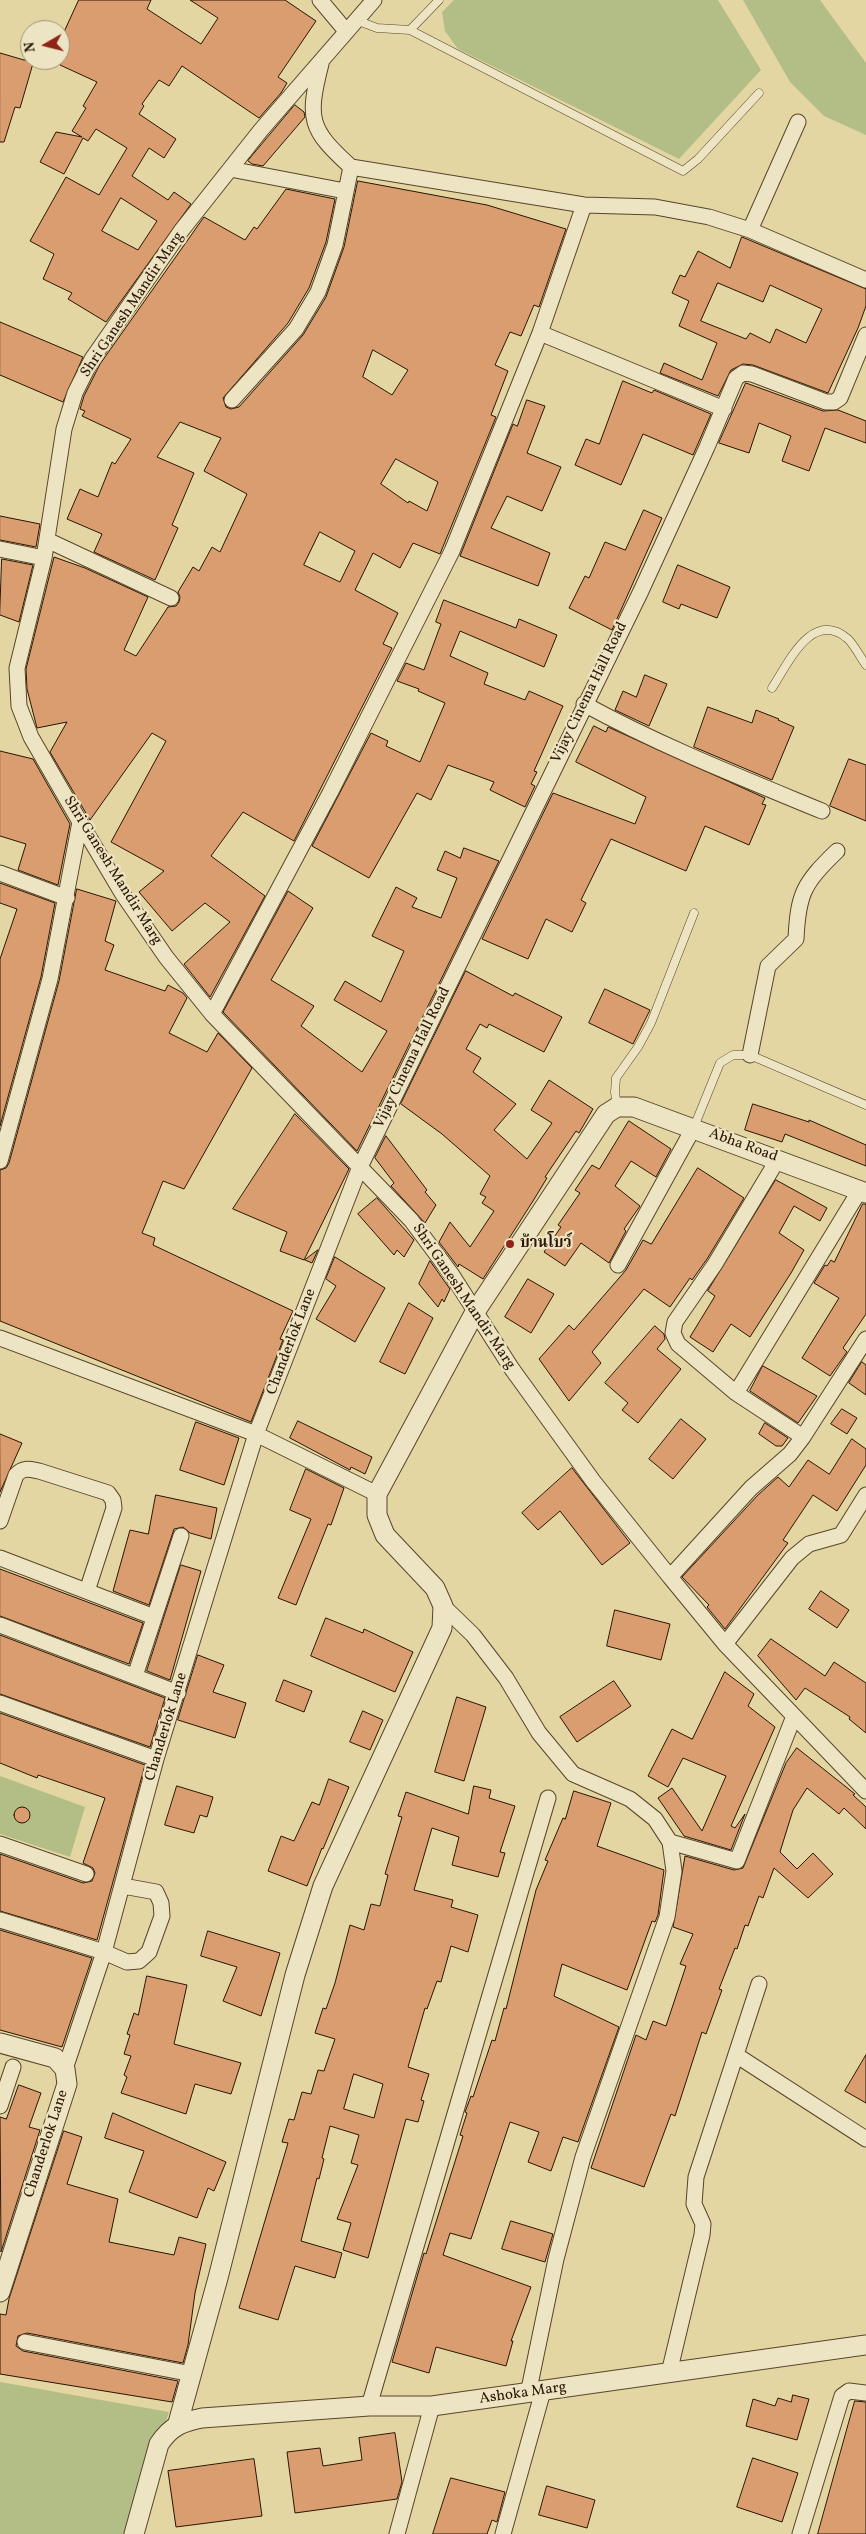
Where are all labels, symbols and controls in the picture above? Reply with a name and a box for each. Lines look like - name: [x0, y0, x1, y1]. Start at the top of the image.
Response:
- north arrow: [20, 20, 70, 70]
- text: N: [21, 41, 41, 53]
- street label: Shri Ganesh Mandir Marg: [77, 229, 189, 381]
- street label: Vijay Cinema Hall Road: [548, 619, 632, 767]
- street label: Shri Ganesh Mandir Marg: [59, 793, 165, 949]
- street label: Vijay Cinema Hall Road: [371, 984, 455, 1132]
- street label: Abha Road: [706, 1125, 780, 1167]
- street label: Shri Ganesh Mandir Marg: [407, 1221, 519, 1373]
- place label: บ้านโบว์: [520, 1235, 572, 1253]
- marker: บ้านโบว์: [504, 1238, 516, 1250]
- street label: Chanderlok Lane: [263, 1286, 321, 1398]
- street label: Chanderlok Lane: [142, 1671, 192, 1783]
- street label: Chanderlok Lane: [21, 2088, 73, 2200]
- street label: Ashoka Marg: [478, 2379, 568, 2409]

